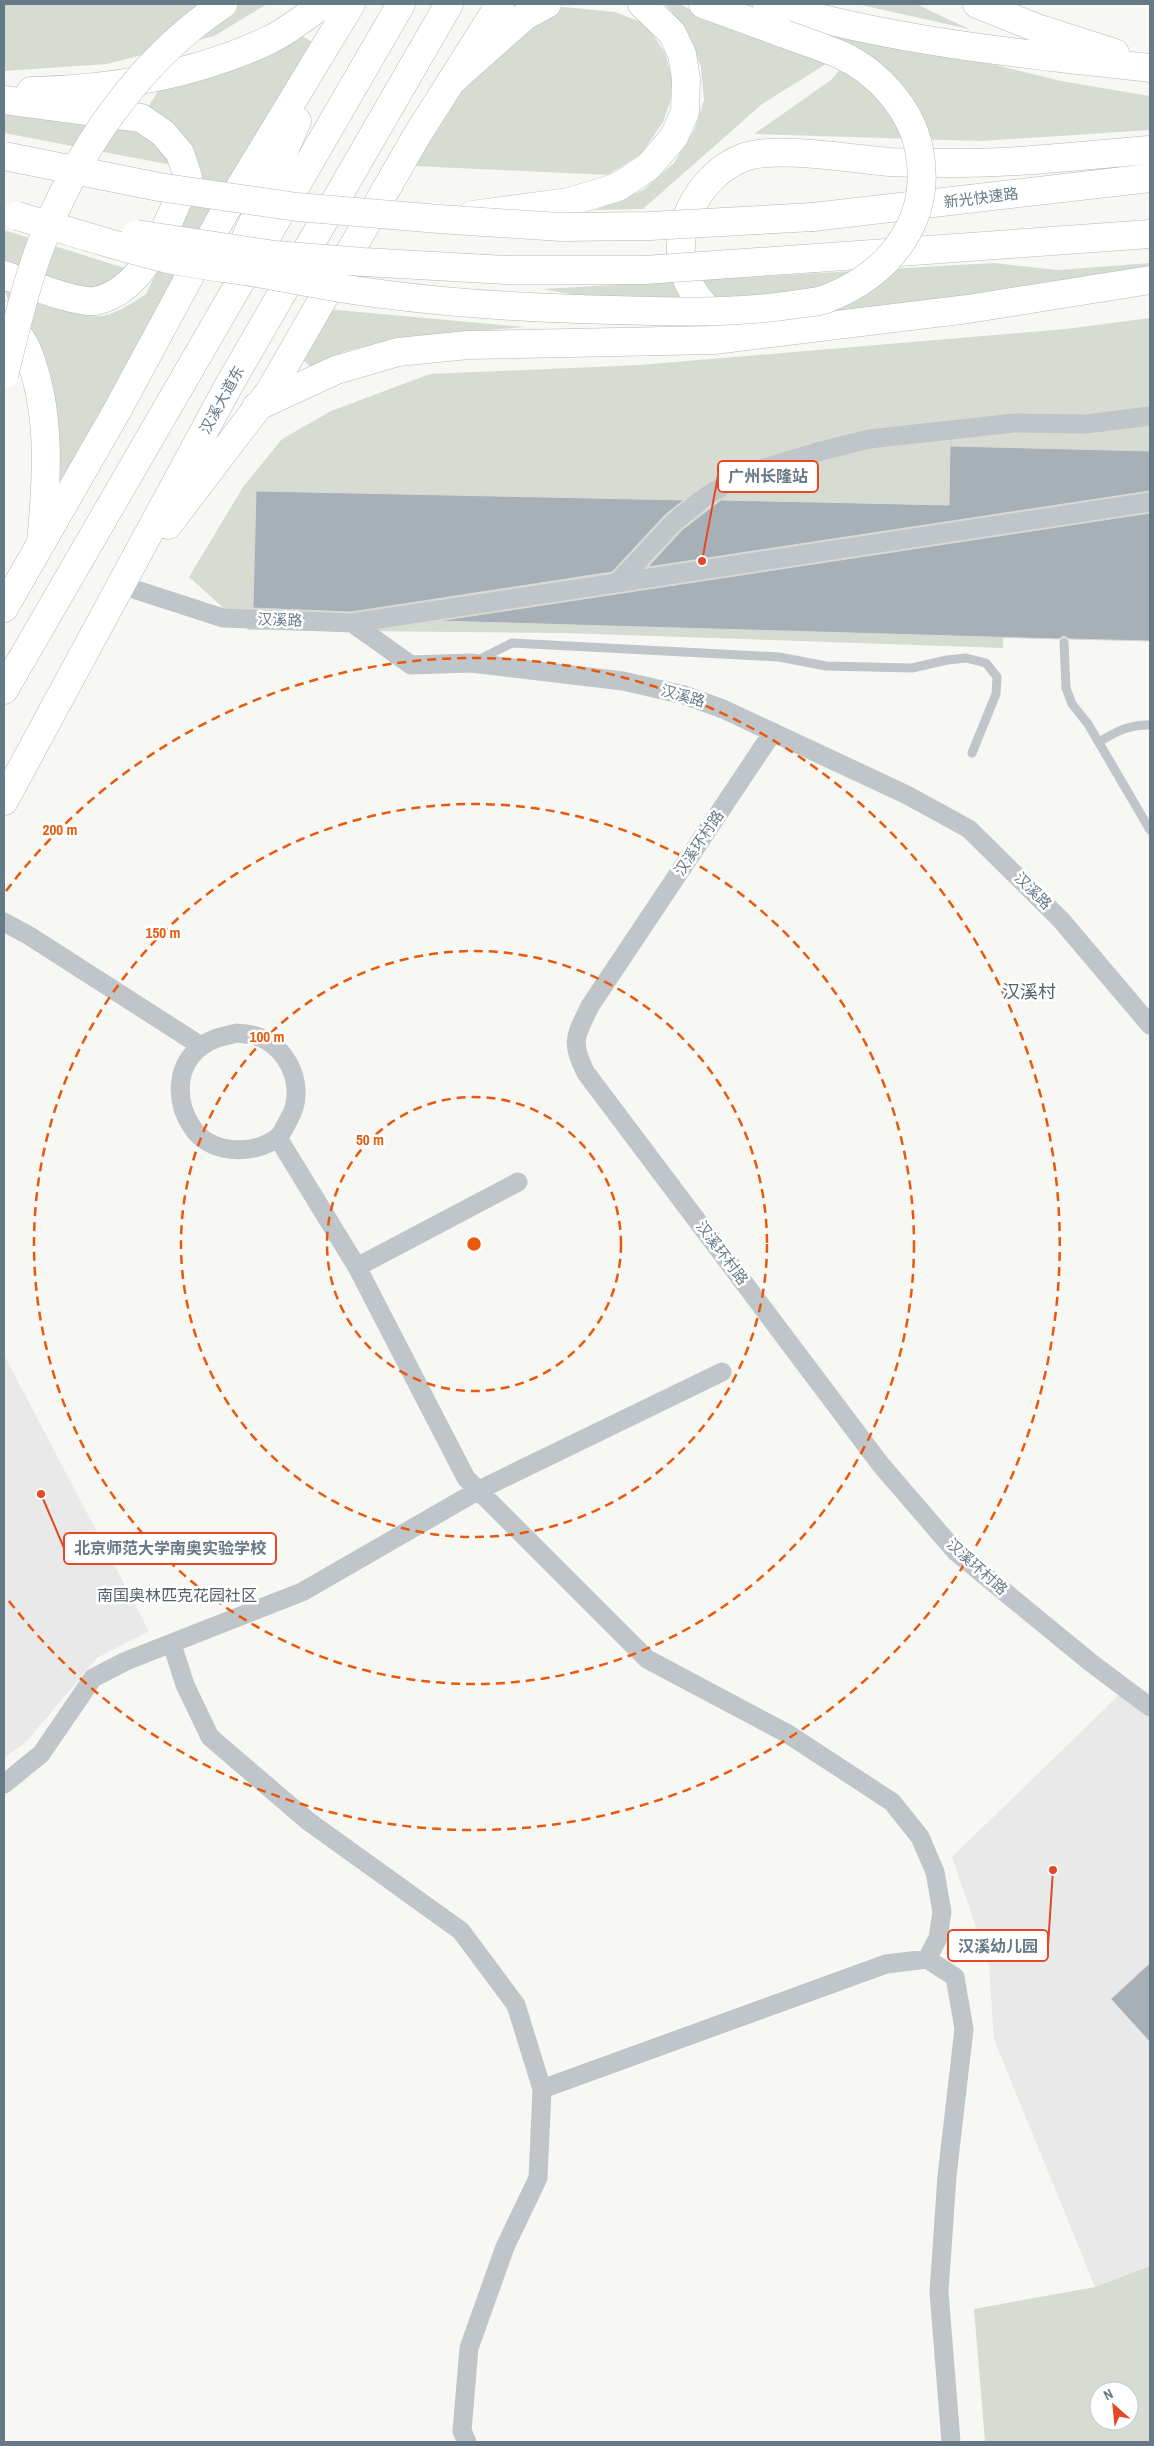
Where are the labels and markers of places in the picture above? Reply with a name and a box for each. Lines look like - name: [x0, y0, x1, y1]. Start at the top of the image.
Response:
- callout: 广州长隆站: [718, 461, 818, 492]
- centre of rings: [465, 1235, 483, 1253]
- callout: 北京师范大学南奥实验学校: [64, 1533, 276, 1564]
- callout: 汉溪幼儿园: [948, 1930, 1048, 1961]

